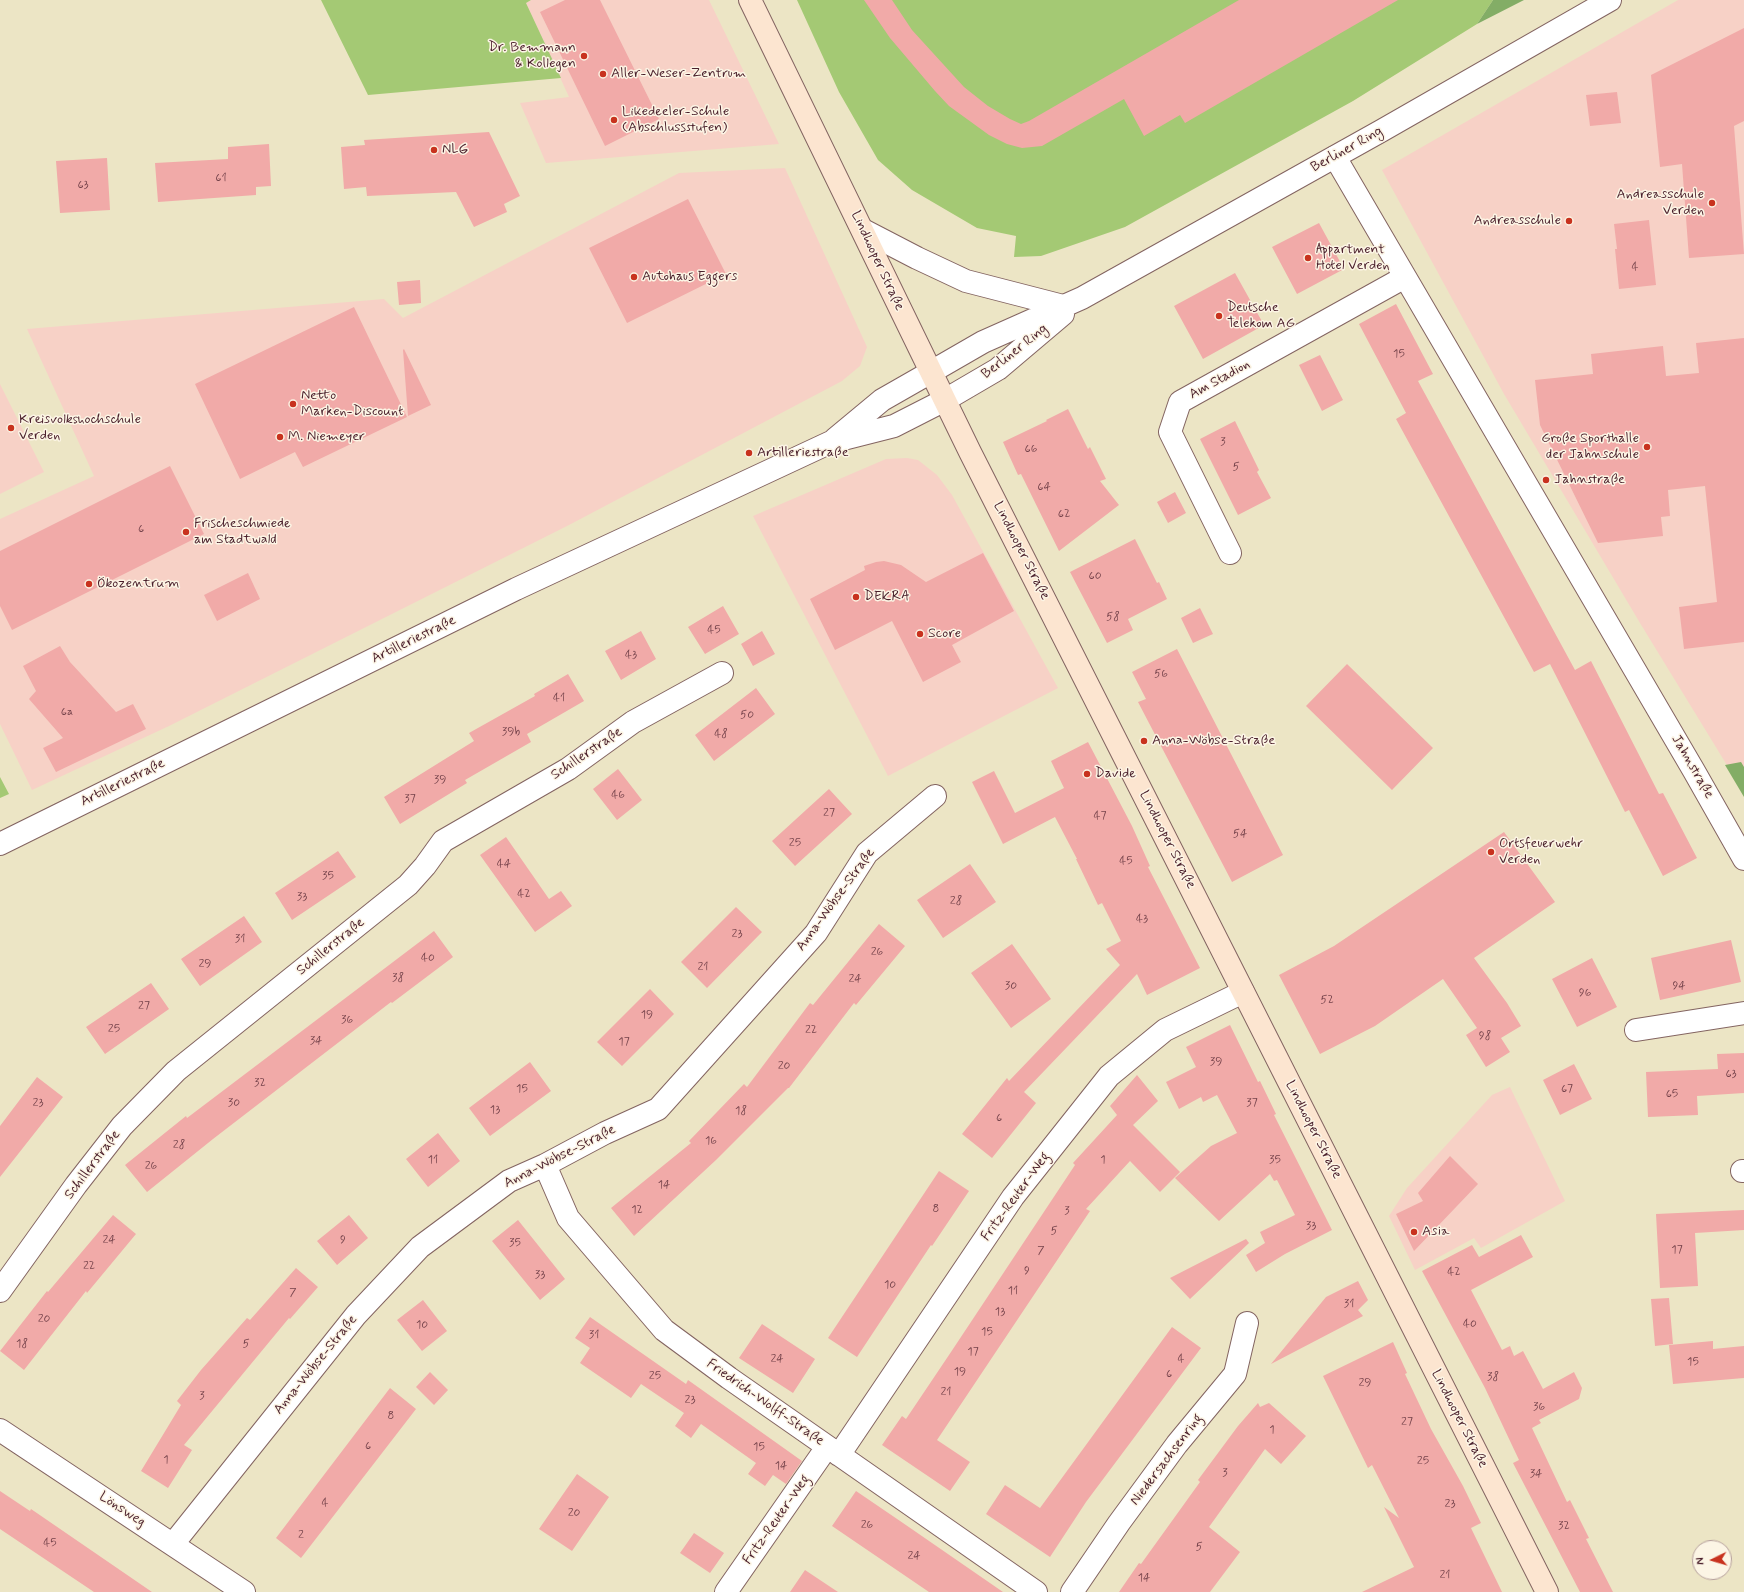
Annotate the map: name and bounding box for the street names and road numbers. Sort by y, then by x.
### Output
street label: Berliner Ring [1308,123,1386,177]
street label: Lindhooper Straße [847,208,907,314]
street label: Berliner Ring [979,321,1051,383]
street label: Am Stadion [1187,356,1253,404]
street label: Lindhooper Straße [989,499,1053,603]
street label: Artilleriestraße [369,612,459,668]
street label: Schillerstraße [548,724,626,784]
street label: Jahnstraße [1667,732,1717,802]
street label: Artilleriestraße [78,755,168,811]
street label: Lindhooper Straße [1135,788,1199,892]
street label: Anna-Wöbse-Straße [793,845,879,955]
street label: Schillerstraße [294,915,368,979]
street label: Lindhooper Straße [1281,1078,1345,1182]
street label: Anna-Wöbse-Straße [501,1122,619,1192]
street label: Schillerstraße [62,1127,124,1203]
street label: Fritz-Reuter-Weg [978,1149,1054,1245]
street label: Anna-Wöbse-Straße [271,1312,361,1418]
street label: Friedrich-Wolff-Straße [703,1356,827,1450]
street label: Lindhooper Straße [1427,1367,1491,1471]
street label: Niedersachsenring [1127,1411,1207,1509]
street label: Fritz-Reuter-Weg [740,1472,814,1568]
street label: Lönsweg [96,1489,148,1531]

